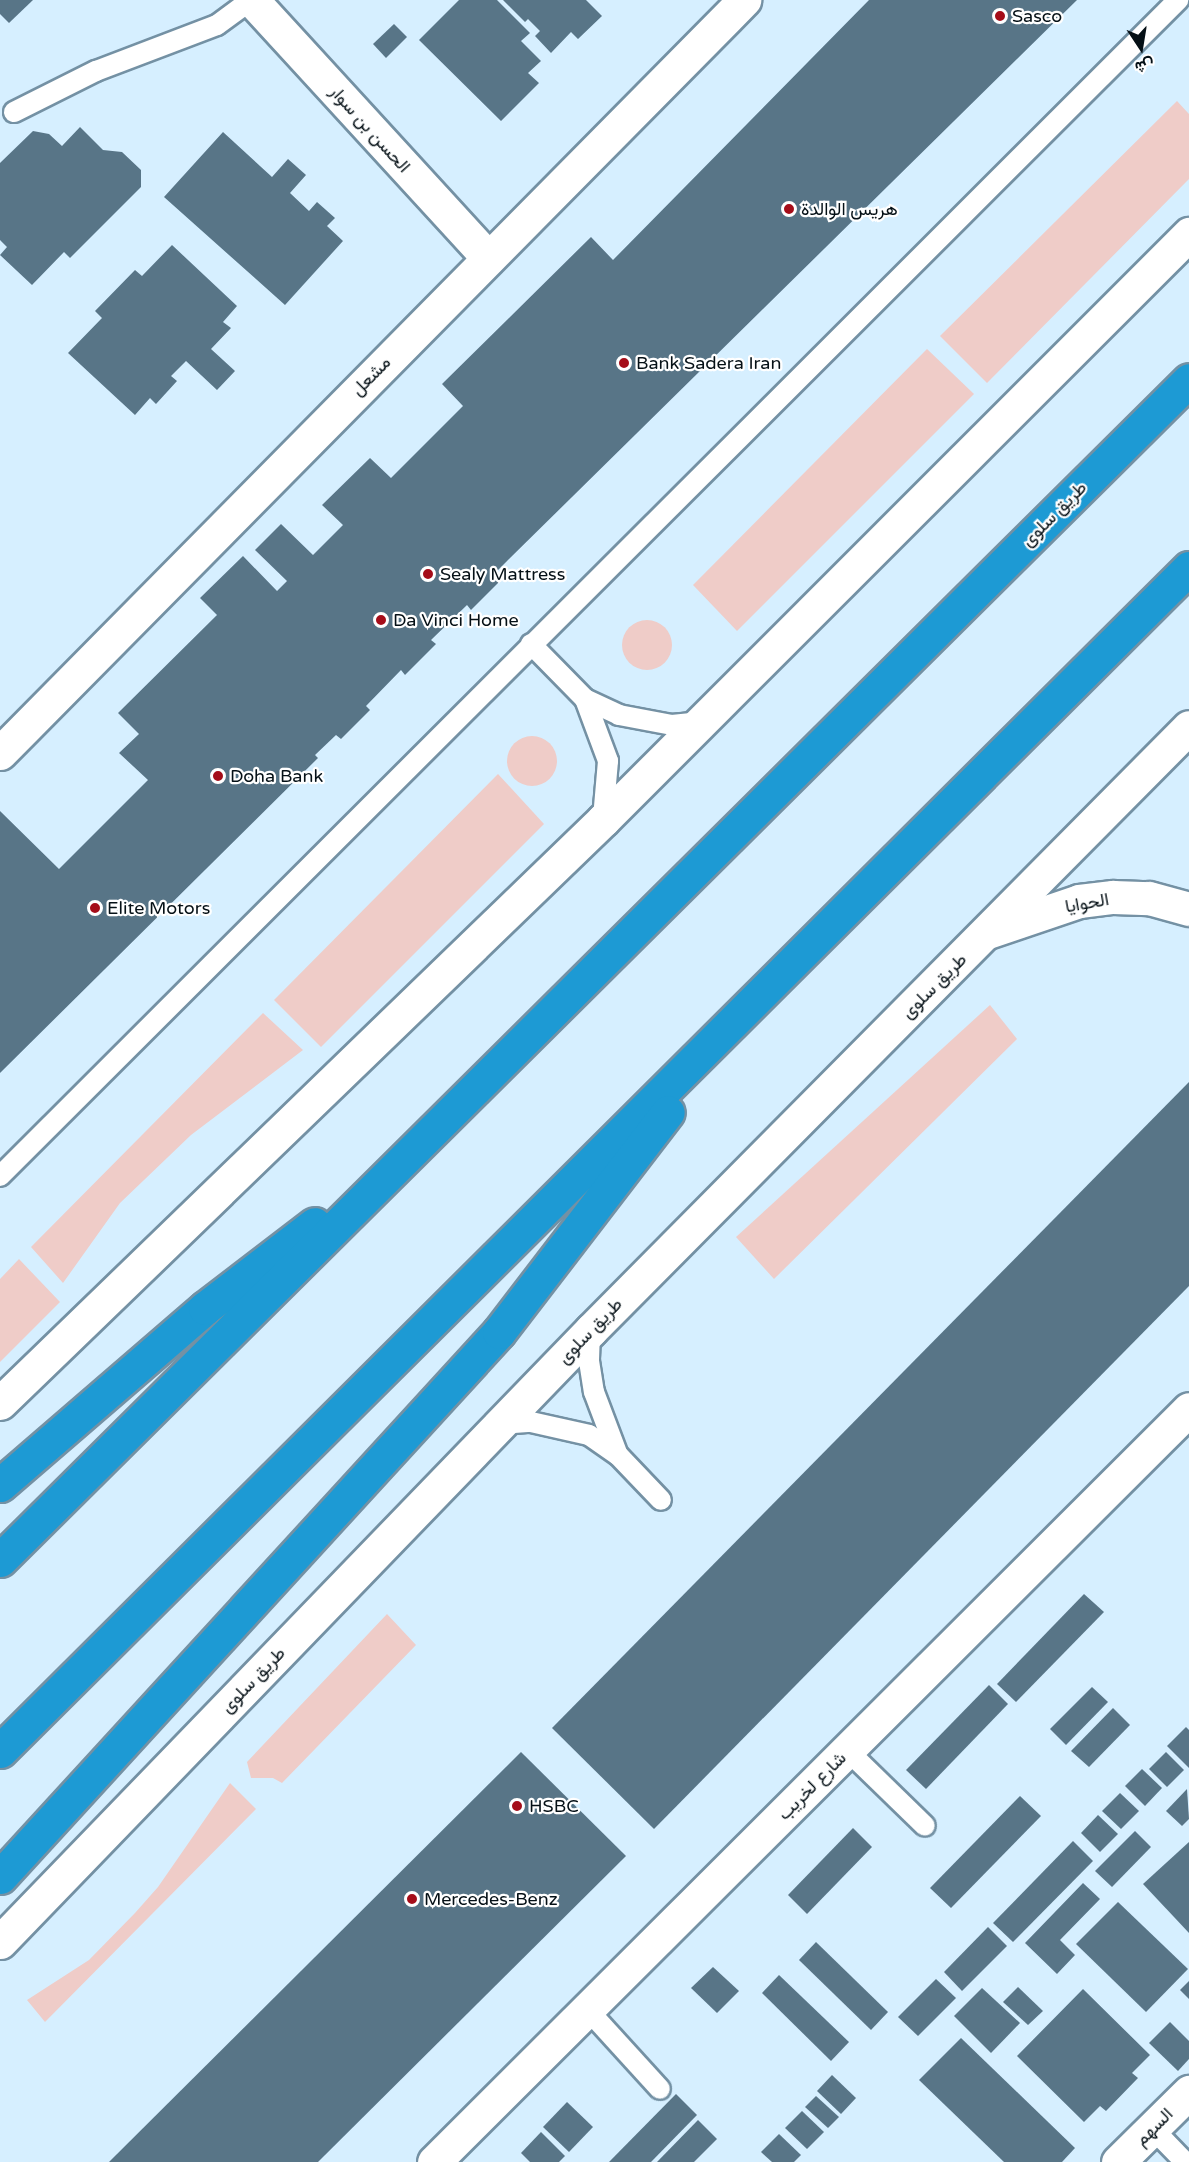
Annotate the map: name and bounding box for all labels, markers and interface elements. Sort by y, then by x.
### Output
place label: Sasco [1012,5,1062,27]
marker: Sasco [993,9,1007,23]
north arrow [1111,18,1171,78]
text: ش [1133,54,1156,77]
street label: الحسن بن سوار [325,81,415,177]
place label: هريس الوالدة [801,198,898,220]
marker: هريس الوالدة [782,202,796,216]
street label: مشعل [347,352,395,400]
place label: Bank Sadera Iran [636,352,781,374]
marker: Bank Sadera Iran [617,356,631,370]
street label: طريق سلوى [1017,477,1091,551]
place label: Sealy Mattress [440,563,565,585]
marker: Sealy Mattress [421,567,435,581]
place label: Da Vinci Home [393,609,519,631]
marker: Da Vinci Home [374,613,388,627]
place label: Doha Bank [230,765,323,787]
marker: Doha Bank [211,769,225,783]
street label: الحوايا [1063,889,1111,917]
place label: Elite Motors [107,897,210,919]
marker: Elite Motors [88,901,102,915]
street label: طريق سلوى [897,949,971,1023]
street label: طريق سلوى [553,1293,627,1369]
street label: طريق سلوى [216,1642,290,1718]
street label: شارع لخريب [773,1747,851,1825]
place label: HSBC [529,1795,579,1817]
marker: HSBC [510,1799,524,1813]
place label: Mercedes-Benz [424,1888,558,1910]
marker: Mercedes-Benz [405,1892,419,1906]
street label: السهم [1130,2103,1178,2151]

